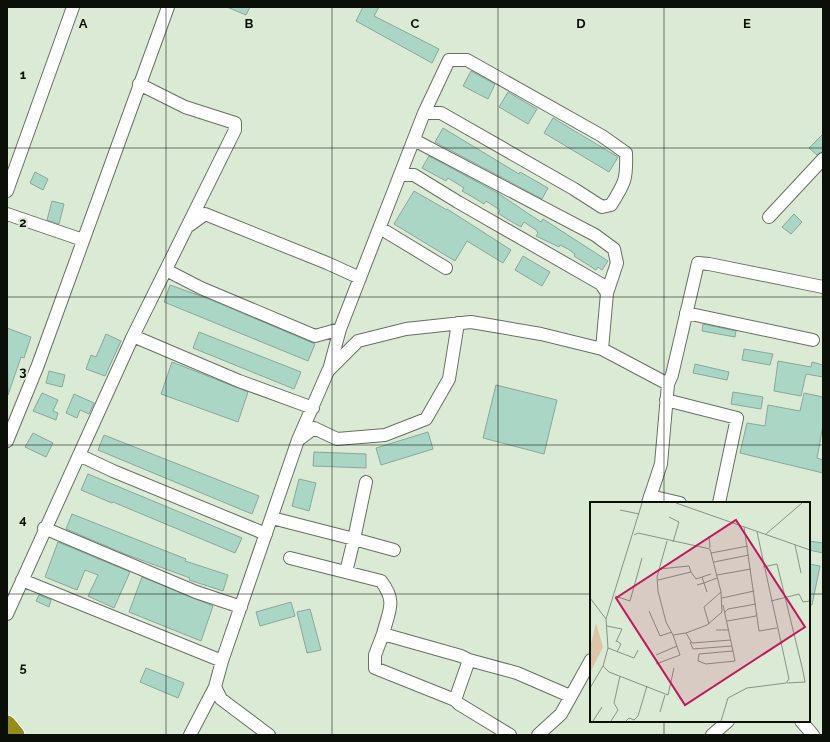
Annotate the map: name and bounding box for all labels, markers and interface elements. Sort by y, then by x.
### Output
text: A [79,16,88,31]
text: B [245,16,254,31]
text: C [411,16,420,31]
text: D [576,16,586,31]
text: E [743,16,751,31]
text: 1 [20,67,27,82]
text: 2 [19,215,27,230]
text: 3 [19,364,27,379]
inset map [590,502,810,722]
text: 4 [19,512,27,527]
text: 5 [19,660,27,675]

